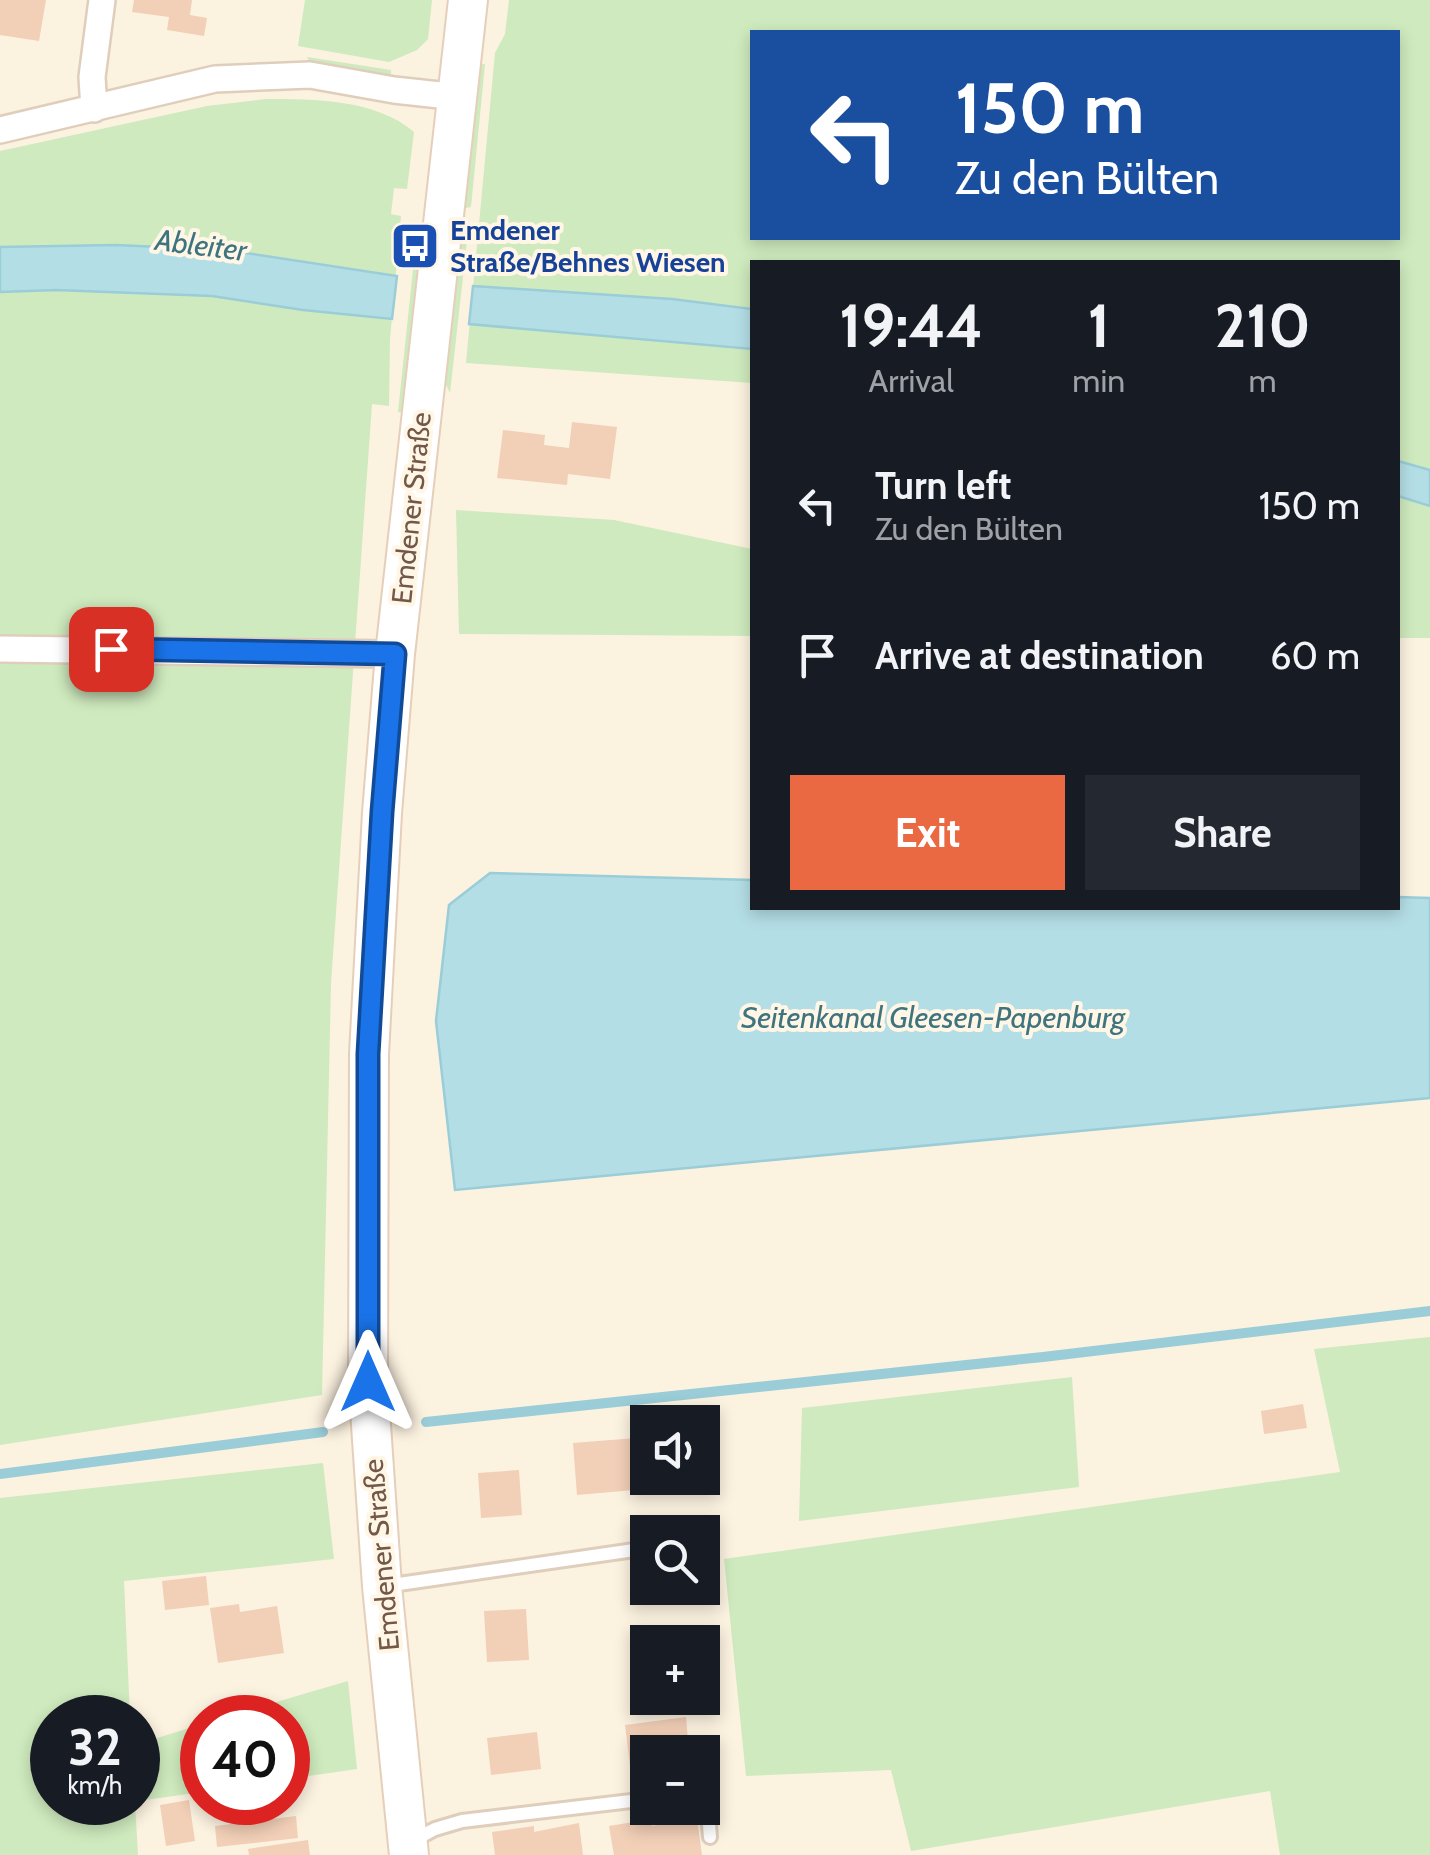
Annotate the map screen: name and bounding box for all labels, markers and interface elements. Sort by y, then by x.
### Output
text: 150 m [955,65,1144,151]
icon: left [790,70,920,200]
text: Zu den Bülten [955,151,1219,205]
place label: Emdener Straße/Behnes Wiesen [450,213,726,279]
bus stop icon: Emdener Straße/Behnes Wiesen [389,220,441,272]
water label: Ableiter [151,221,251,269]
text: 19:44 [839,289,983,362]
text: 1 [1088,289,1110,362]
text: 210 [1214,289,1311,362]
text: Arrival [869,361,954,400]
text: min [1072,361,1125,400]
text: m [1248,361,1277,400]
street label: Emdener Straße [384,410,438,606]
text: Turn left [875,462,1011,509]
icon: left [790,478,845,533]
text: 150 m [1259,482,1360,529]
text: Zu den Bülten [875,509,1063,548]
pin [69,607,154,692]
icon: arrive [84,622,139,677]
icon: arrive [790,628,845,683]
text: Arrive at destination [875,632,1204,679]
text: 60 m [1270,632,1360,679]
button: Exit [790,775,1065,890]
button: Share [1085,775,1360,890]
water label: Seitenkanal Gleesen-Papenburg [741,999,1126,1036]
position arrow [316,1330,420,1434]
map controls [630,1405,720,1825]
button: sound [630,1405,720,1495]
street label: Emdener Straße [356,1458,406,1652]
button: search [630,1515,720,1605]
button: + [630,1625,720,1715]
speed limit sign: 40 [180,1695,310,1825]
text: 32 [68,1717,122,1778]
button: − [630,1735,720,1825]
text: km/h [68,1770,122,1800]

